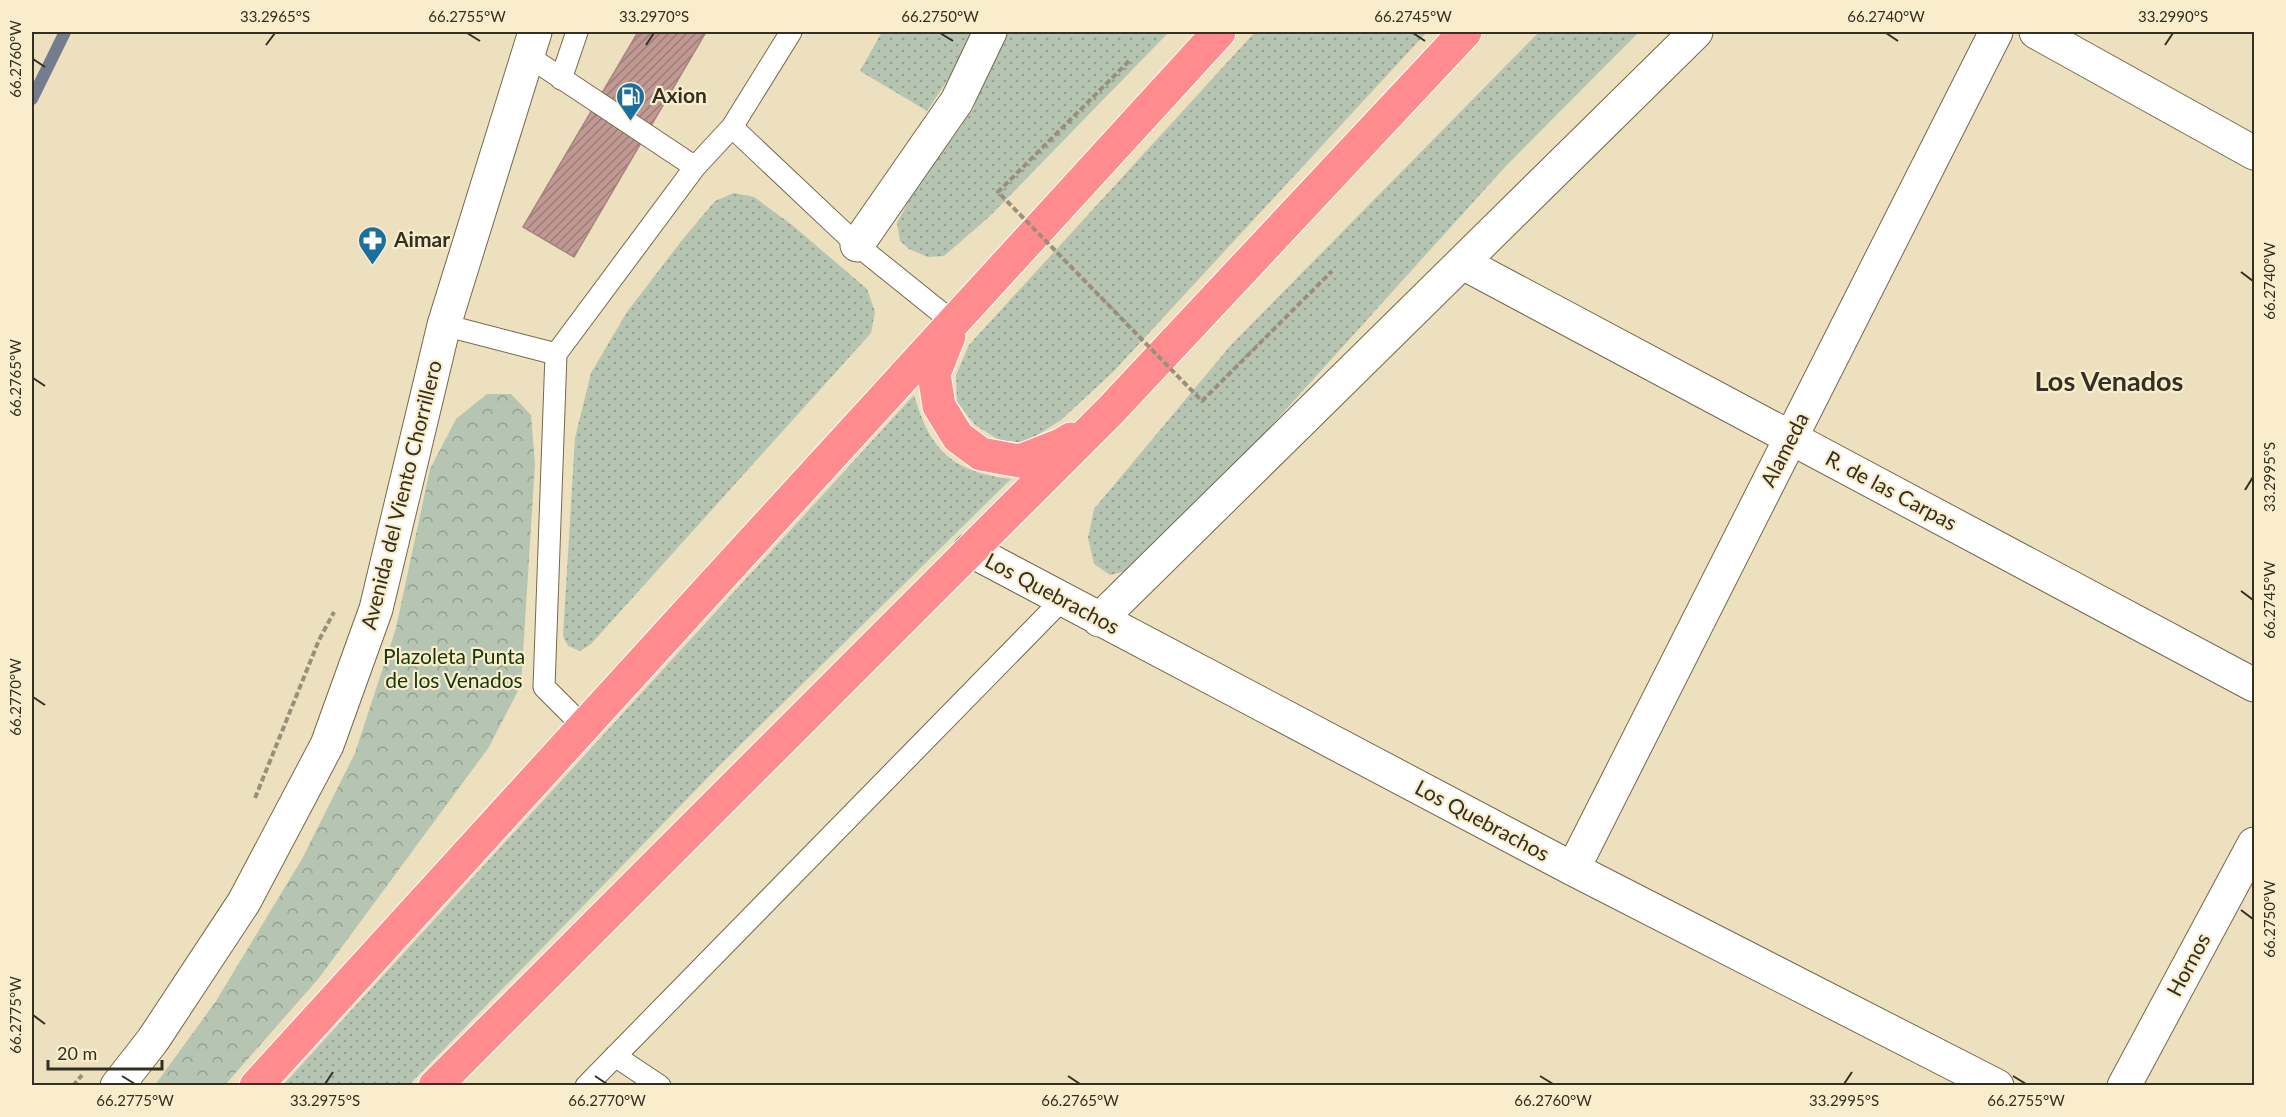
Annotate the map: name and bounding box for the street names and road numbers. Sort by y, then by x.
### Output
street label: Avenida del Viento Chorrillero [355,357,446,632]
street label: Alameda [1754,408,1813,491]
street label: R. de las Carpas [1822,445,1962,535]
street label: Los Quebrachos [981,547,1124,639]
street label: Los Quebrachos [1411,774,1554,866]
street label: Hornos [2161,928,2215,1000]

